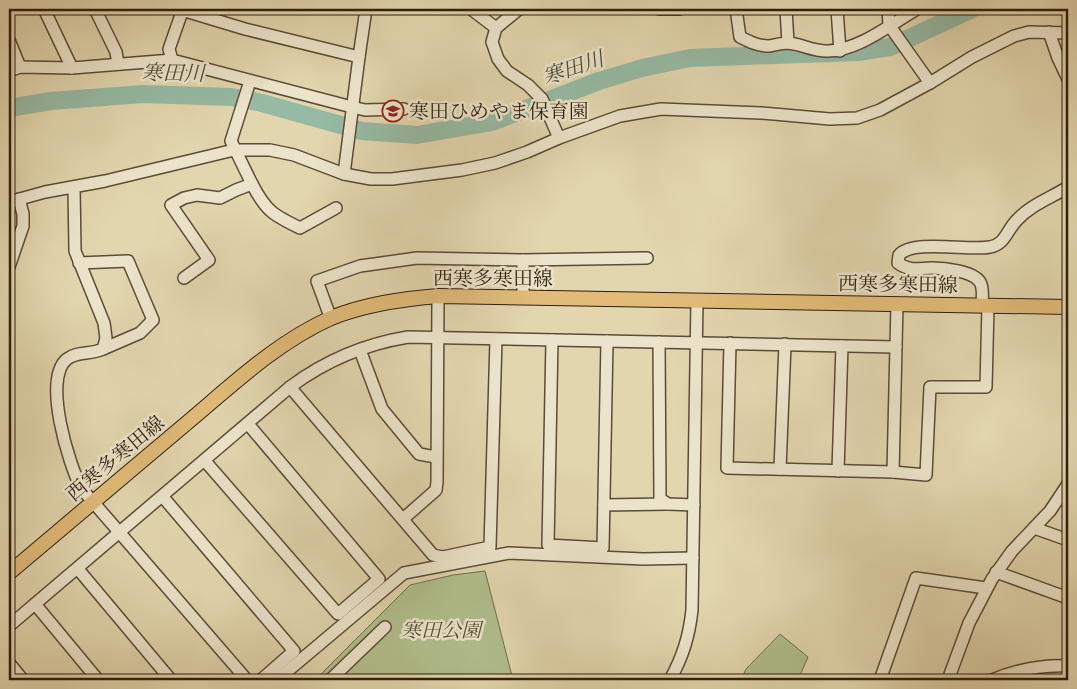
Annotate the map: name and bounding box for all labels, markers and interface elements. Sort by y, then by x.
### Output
water label: 寒田川 [539,44,609,91]
water label: 寒田川 [141,58,207,87]
place label: 寒田ひめやま保育園 [409,98,589,124]
school or university icon: 寒田ひめやま保育園 [381,99,405,123]
street label: 西寒多寒田線 [433,265,553,291]
street label: 西寒多寒田線 [838,270,958,298]
street label: 西寒多寒田線 [61,409,169,507]
park label: 寒田公園 [401,617,484,643]

